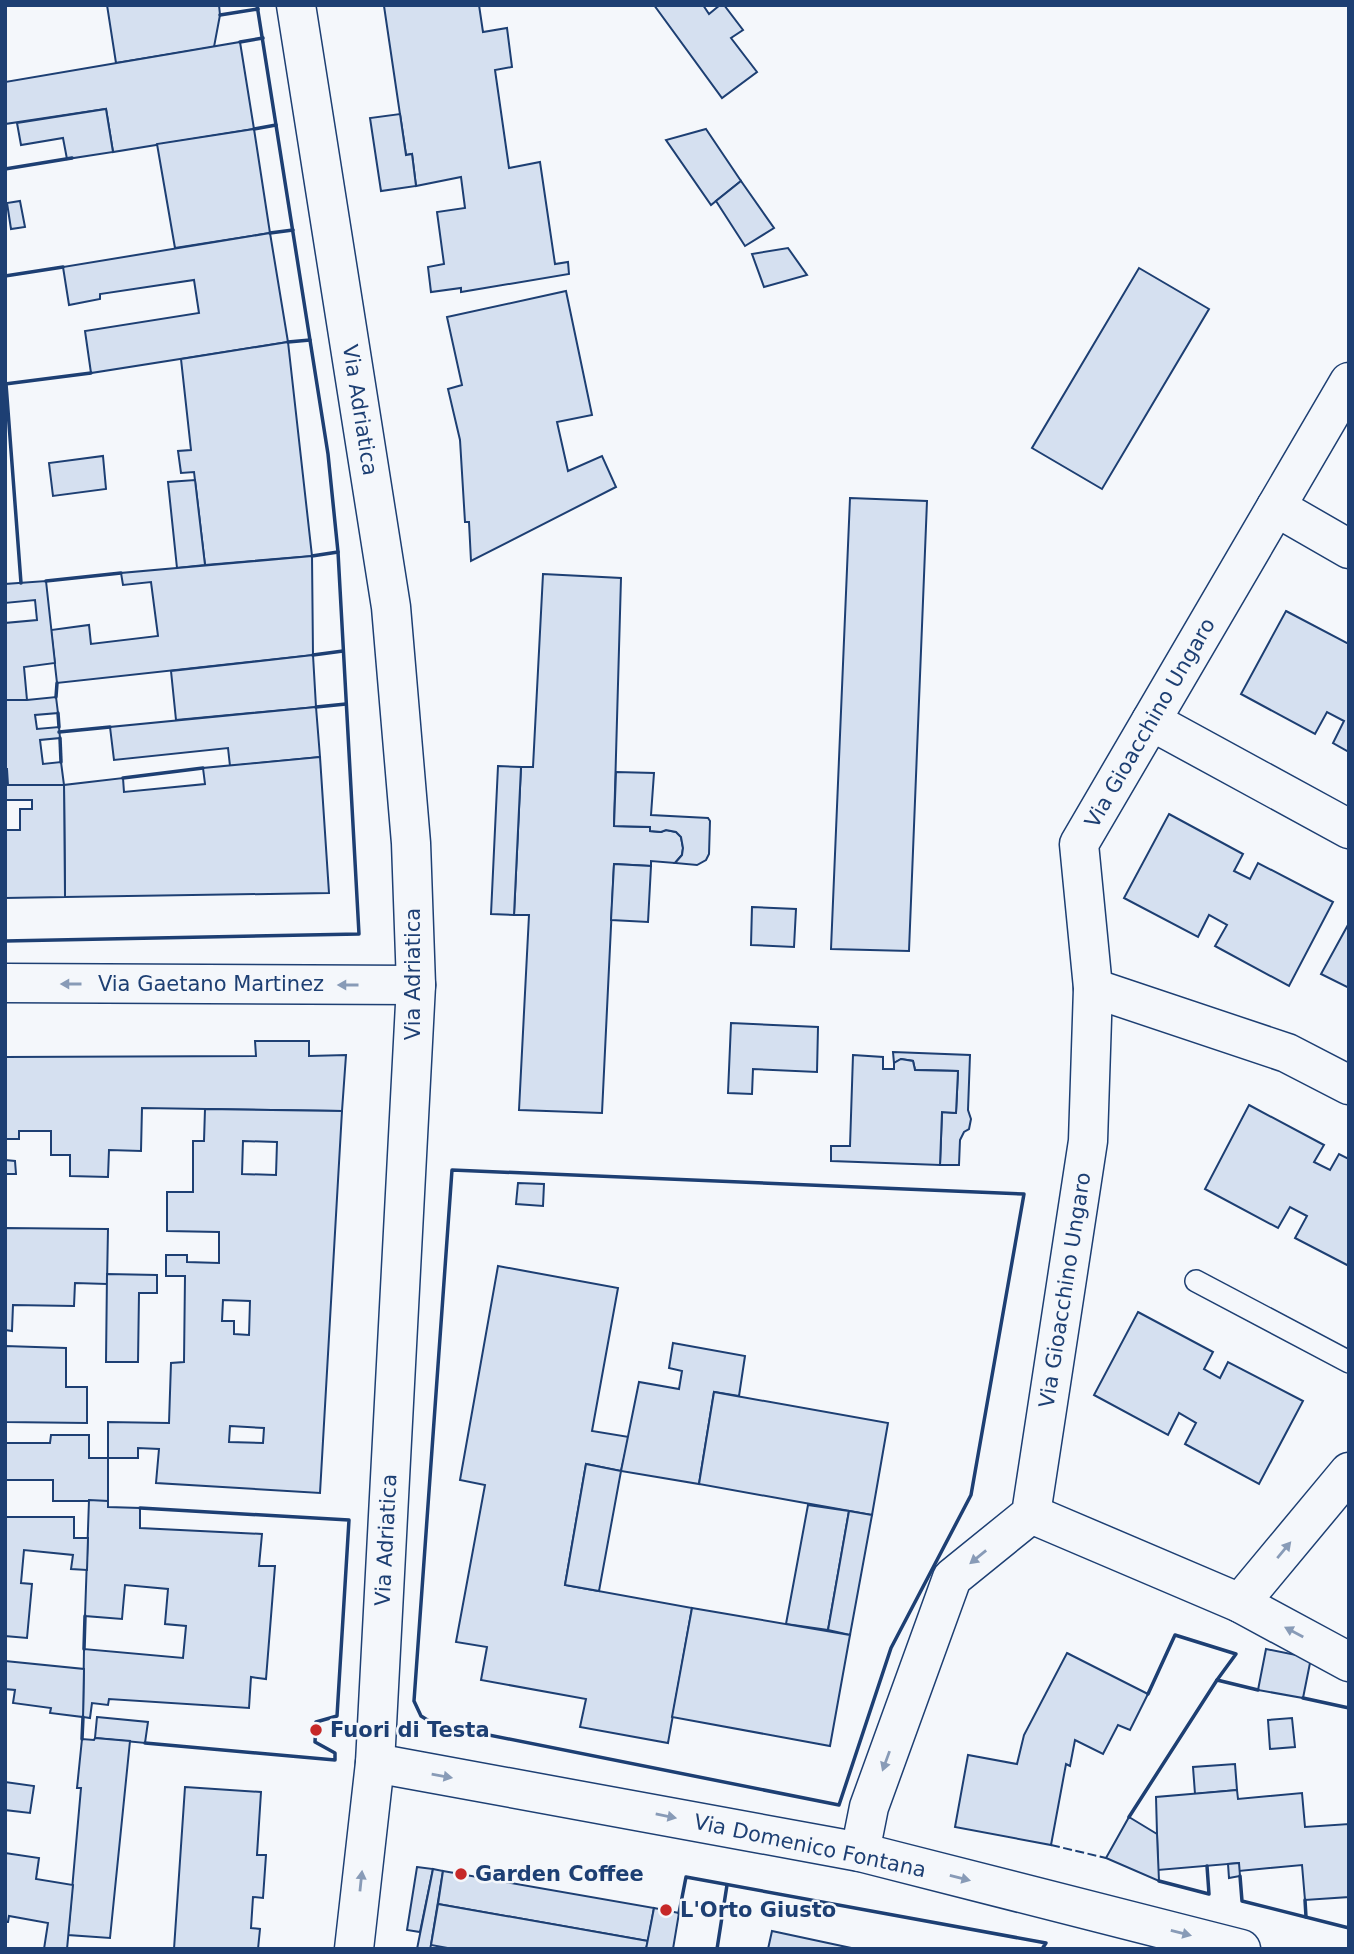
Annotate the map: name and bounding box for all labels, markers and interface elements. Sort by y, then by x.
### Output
street label: Via Adriatica [338,343,382,477]
street label: Via Gioacchino Ungaro [1080,614,1220,832]
street label: Via Adriatica [401,908,425,1040]
street label: Via Gaetano Martinez [98,972,324,996]
one-way arrow [60,978,82,990]
one-way arrow [336,979,358,991]
street label: Via Gioacchino Ungaro [1035,1171,1095,1409]
street label: Via Adriatica [371,1473,401,1607]
one-way arrow [1276,1542,1291,1559]
one-way arrow [969,1550,987,1565]
one-way arrow [1284,1627,1304,1639]
place label: Fuori di Testa [330,1718,490,1742]
marker: Fuori di Testa [308,1722,324,1738]
one-way arrow [880,1750,891,1771]
one-way arrow [431,1770,453,1781]
one-way arrow [655,1810,677,1821]
street label: Via Domenico Fontana [692,1810,928,1882]
place label: Garden Coffee [475,1862,644,1886]
marker: Garden Coffee [453,1866,469,1882]
one-way arrow [356,1870,367,1892]
one-way arrow [949,1873,971,1884]
place label: L'Orto Giusto [680,1898,836,1922]
marker: L'Orto Giusto [658,1902,674,1918]
one-way arrow [1170,1928,1192,1939]

